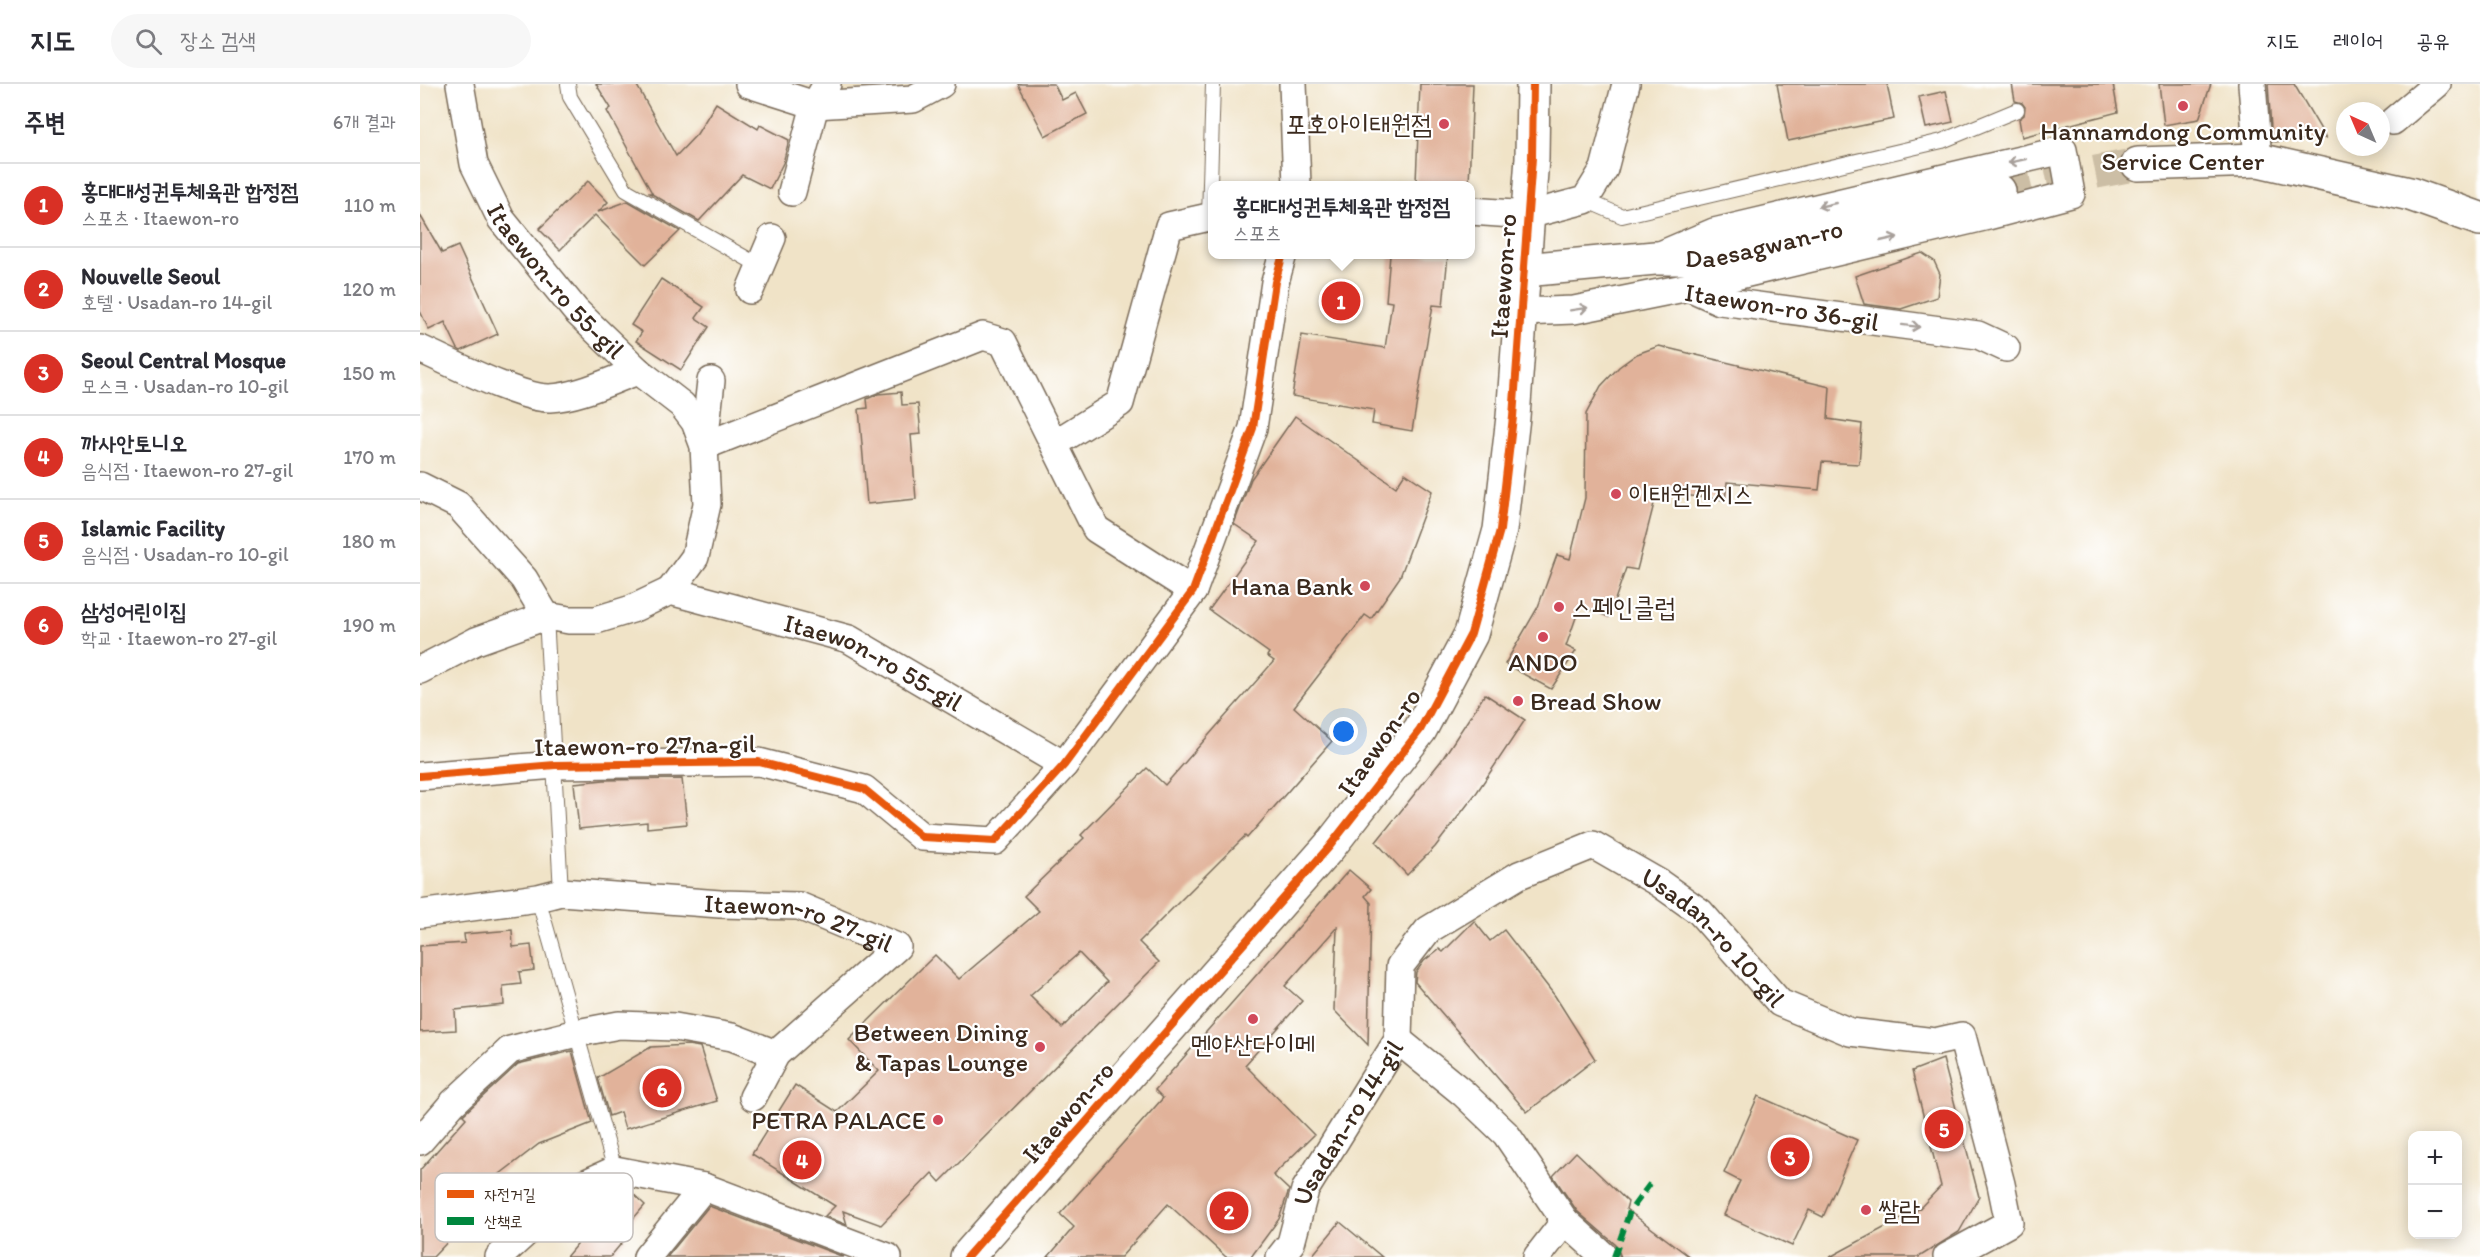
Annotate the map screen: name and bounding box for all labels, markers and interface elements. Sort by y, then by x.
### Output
search box [111,14,531,68]
text: 지도 [30,23,75,57]
icon: search [132,25,165,58]
text: 장소 검색 [180,27,256,54]
text: 지도 [2266,28,2300,53]
text: 레이어 [2333,28,2383,53]
text: 공유 [2416,28,2450,53]
marker: Hannamdong Community Service Center [2176,99,2190,113]
north arrow [2336,102,2390,156]
text: 주변 [24,106,66,138]
place label: 포호아이태원점 [1286,108,1432,140]
text: 6개 결과 [333,110,396,134]
place label: Hannamdong Community Service Center [2040,115,2326,177]
marker: 포호아이태원점 [1437,117,1451,131]
one-way arrow [2008,156,2027,167]
text: 홍대대성권투체육관 합정점 [81,178,298,205]
popup [1208,181,1475,259]
text: 1 [39,193,48,217]
text: 110 m [344,193,396,217]
text: 홍대대성권투체육관 합정점 [1233,193,1450,220]
street label: Itaewon-ro 55-gil [480,198,632,365]
one-way arrow [1818,200,1837,212]
text: 스포츠 · Itaewon-ro [81,206,239,230]
street label: Itaewon-ro [1483,212,1523,340]
street label: Daesagwan-ro [1685,212,1846,274]
text: 스포츠 [1233,221,1281,245]
one-way arrow [1879,232,1898,244]
text: Nouvelle Seoul [81,263,220,290]
street label: Itaewon-ro 36-gil [1682,276,1882,338]
text: 2 [38,277,49,301]
text: 120 m [343,277,396,301]
pin: 1 [1322,278,1360,324]
text: 호텔 · Usadan-ro 14-gil [81,290,272,314]
one-way arrow [1569,303,1589,314]
one-way arrow [1901,321,1921,332]
text: Seoul Central Mosque [81,347,286,374]
text: 3 [38,361,49,385]
text: 150 m [343,361,396,385]
text: 모스크 · Usadan-ro 10-gil [81,374,289,398]
text: 까사안토니오 [81,430,187,457]
text: 4 [37,445,50,469]
text: 170 m [343,445,396,469]
text: 음식점 · Itaewon-ro 27-gil [81,458,293,482]
place label: 이태원겐지스 [1628,478,1754,510]
marker: 이태원겐지스 [1609,487,1623,501]
text: Islamic Facility [81,515,225,542]
text: 5 [38,529,49,553]
text: 180 m [342,529,396,553]
text: 음식점 · Usadan-ro 10-gil [81,542,289,566]
place label: Hana Bank [1231,570,1354,602]
marker: Hana Bank [1358,579,1372,593]
place label: 스페인클럽 [1571,591,1676,623]
text: 삼성어린이집 [81,598,187,625]
marker: 스페인클럽 [1552,600,1566,614]
street label: Itaewon-ro 55-gil [780,606,969,718]
text: 6 [38,613,49,637]
text: 190 m [343,613,396,637]
text: 학교 · Itaewon-ro 27-gil [81,626,277,650]
marker: ANDO [1536,630,1550,644]
place label: ANDO [1508,646,1578,678]
street label: Itaewon-ro [1330,682,1428,802]
place label: Bread Show [1530,685,1661,717]
marker: Bread Show [1511,694,1525,708]
your location [1329,717,1358,746]
street label: Itaewon-ro 27na-gil [534,727,756,763]
street label: Usadan-ro 10-gil [1636,860,1792,1014]
street label: Itaewon-ro 27-gil [703,887,898,959]
marker: 멘야산다이메 [1246,1012,1260,1026]
place label: Between Dining & Tapas Lounge [853,1016,1029,1078]
place label: 멘야산다이메 [1190,1028,1316,1060]
street label: Usadan-ro 14-gil [1286,1034,1410,1209]
marker: Between Dining & Tapas Lounge [1033,1040,1047,1054]
street label: Itaewon-ro [1015,1054,1121,1170]
pin: 6 [642,1066,682,1110]
place label: PETRA PALACE [751,1104,926,1136]
pin: 5 [1924,1106,1964,1152]
marker: PETRA PALACE [931,1113,945,1127]
map controls [2408,1131,2462,1239]
button: + [2408,1131,2462,1185]
pin: 3 [1770,1134,1810,1180]
pin: 4 [782,1138,821,1182]
legend [435,1173,633,1242]
text: 자전거길 [484,1185,536,1204]
button: − [2408,1185,2462,1239]
pin: 2 [1210,1188,1248,1234]
place label: 쌀람 [1878,1194,1920,1226]
marker: 쌀람 [1859,1203,1873,1217]
text: 산책로 [484,1212,523,1231]

